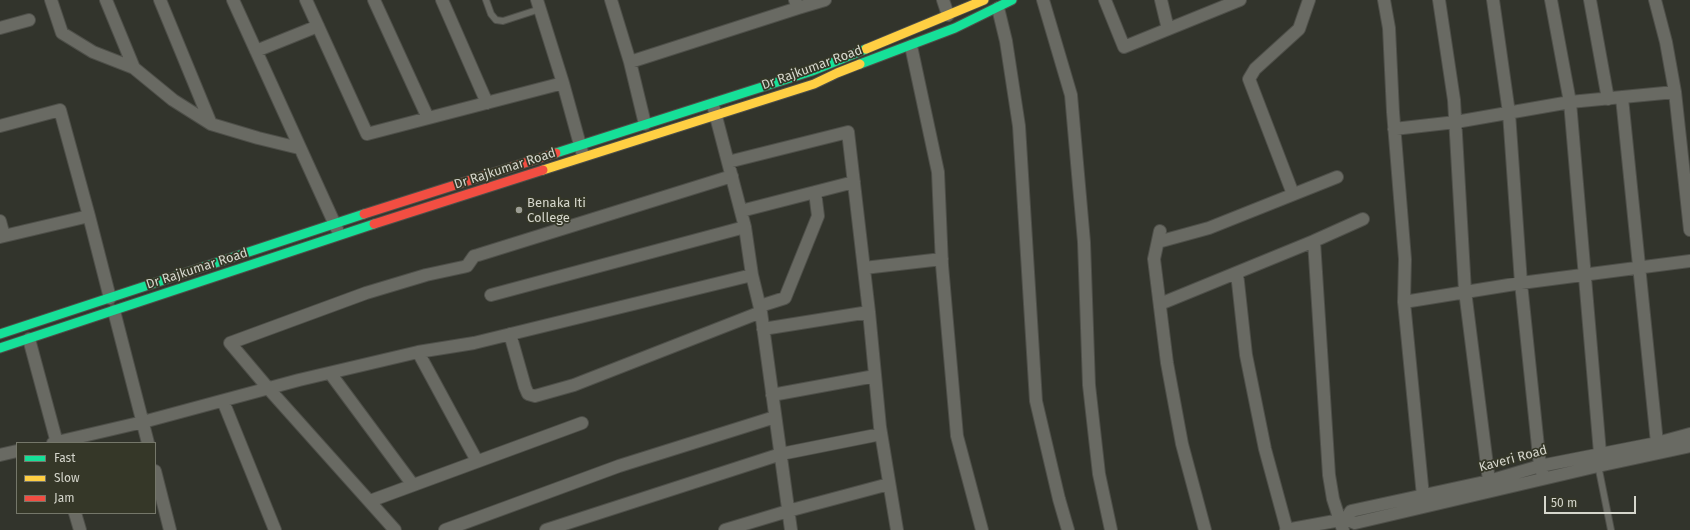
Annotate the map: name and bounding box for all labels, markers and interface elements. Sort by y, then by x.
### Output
street label: Dr Rajkumar Road [760,43,864,93]
street label: Dr Rajkumar Road [452,145,558,193]
place label: Benaka Iti College [527,195,586,226]
marker: Benaka Iti College [514,205,524,215]
street label: Dr Rajkumar Road [144,245,250,293]
legend [16,442,156,514]
street label: Kaveri Road [1477,442,1549,476]
text: Fast [54,451,76,465]
text: Slow [54,471,80,485]
scale bar [1546,488,1638,514]
text: Jam [54,491,74,505]
text: 50 m [1551,496,1577,510]

